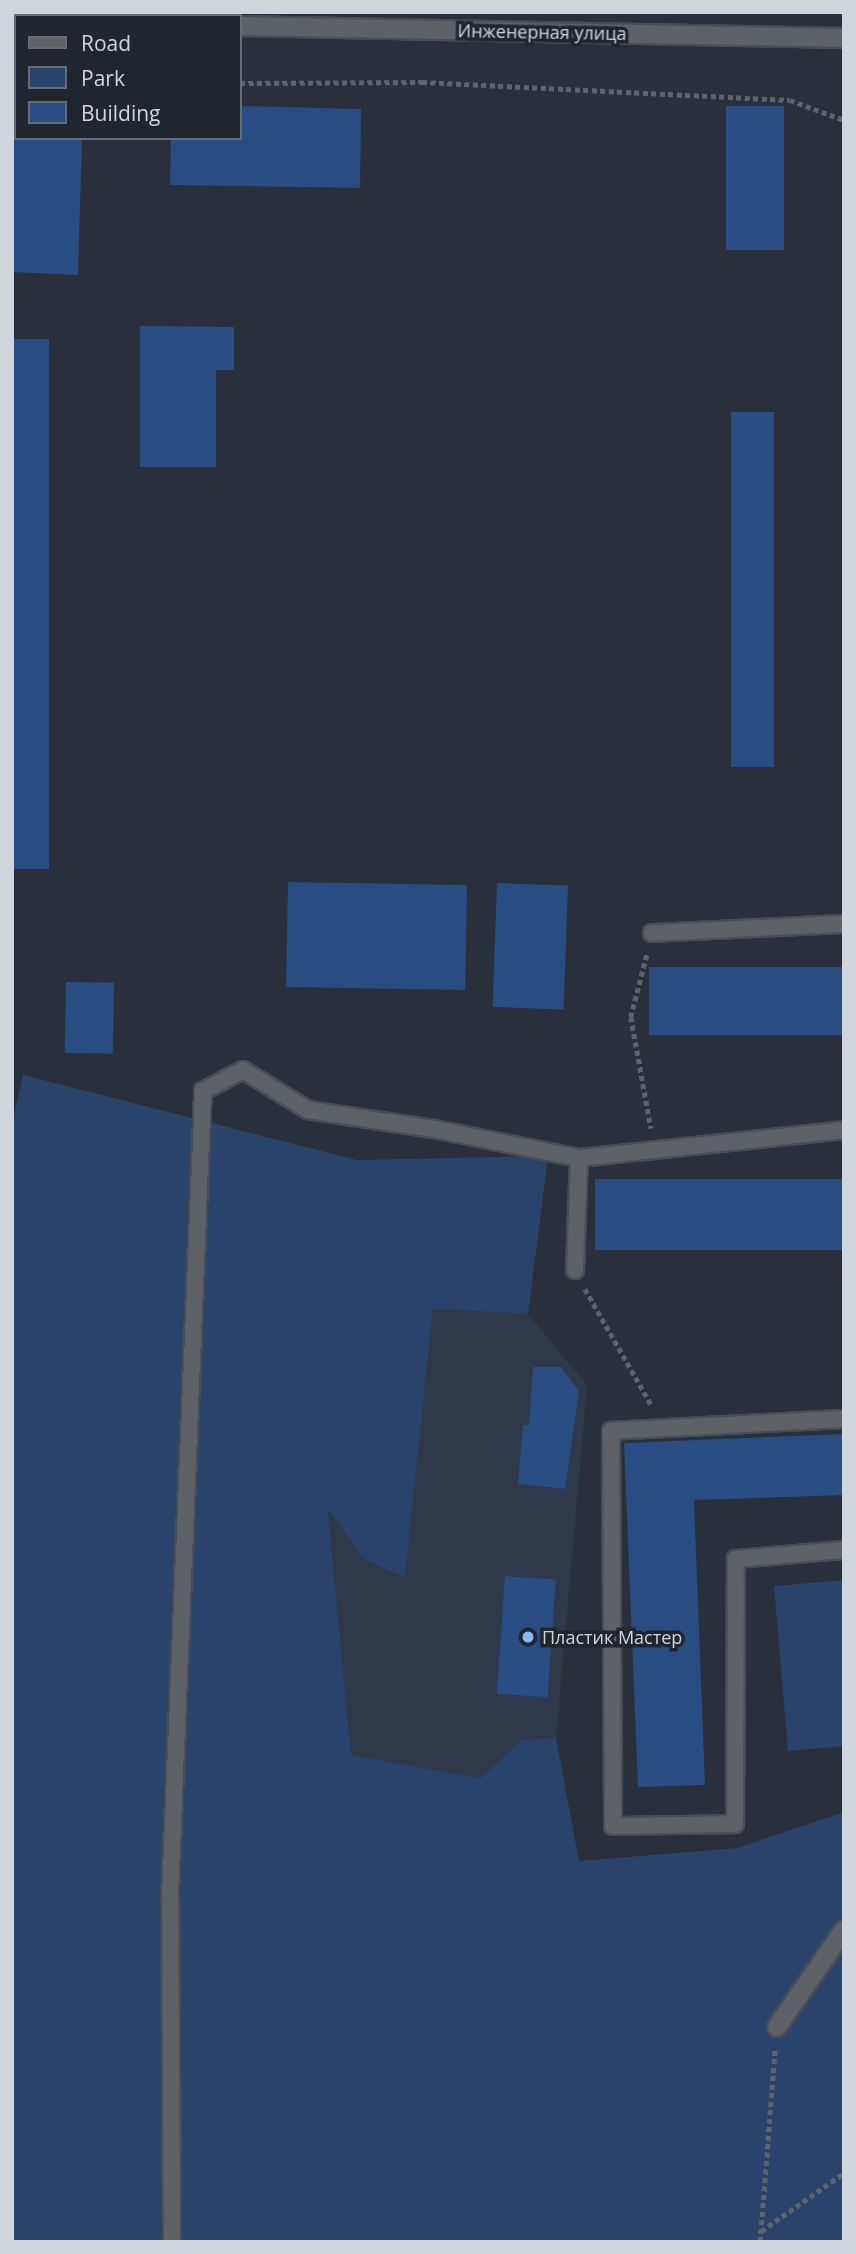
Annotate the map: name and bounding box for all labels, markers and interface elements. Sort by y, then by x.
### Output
legend [14,14,242,140]
street label: Инженерная улица [457,20,627,44]
text: Road [81,29,131,57]
text: Park [81,64,125,92]
text: Building [81,99,160,127]
place label: Пластик Мастер [542,1626,682,1648]
marker: Пластик Мастер [520,1629,536,1645]

